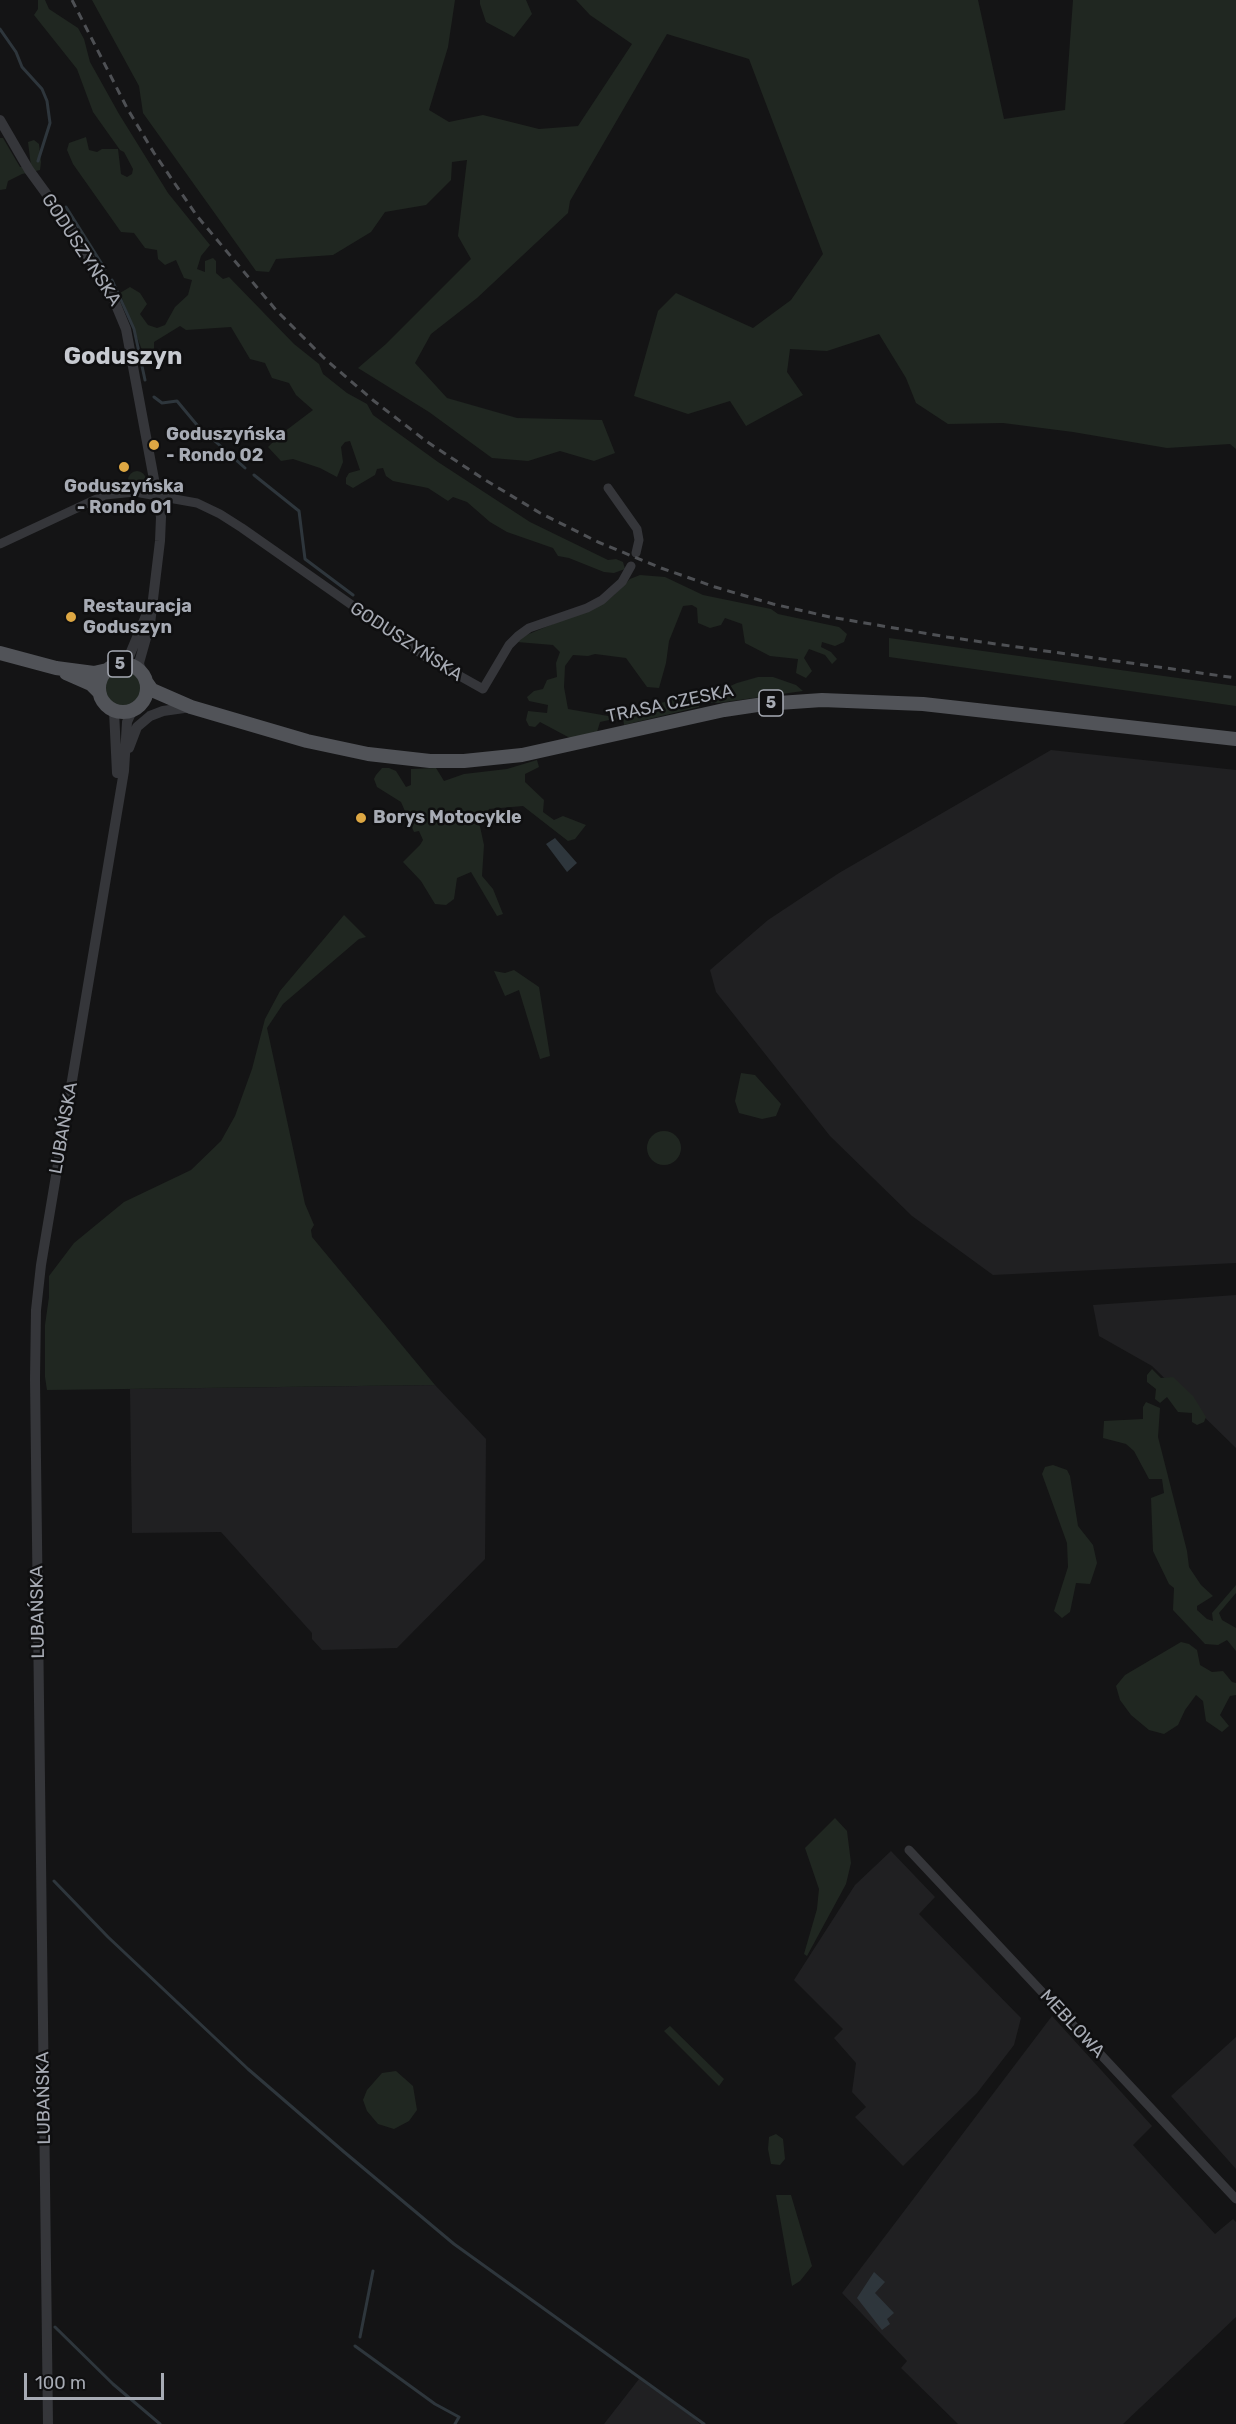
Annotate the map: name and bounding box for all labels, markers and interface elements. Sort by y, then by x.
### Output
street label: GODUSZYŃSKA [37,190,125,310]
district label: Goduszyn [64,343,182,371]
place label: Goduszyńska - Rondo 02 [166,424,286,466]
marker: Goduszyńska - Rondo 02 [147,438,161,452]
marker: Goduszyńska - Rondo 01 [117,460,131,474]
place label: Goduszyńska - Rondo 01 [64,476,184,518]
place label: Restauracja Goduszyn [83,596,192,638]
street label: GODUSZYŃSKA [346,598,466,686]
marker: Restauracja Goduszyn [64,610,78,624]
road number: 5 [108,651,132,677]
street label: TRASA CZESKA [604,680,736,728]
road number: 5 [759,690,783,716]
place label: Borys Motocykle [373,807,522,829]
marker: Borys Motocykle [354,811,368,825]
street label: LUBAŃSKA [45,1080,83,1176]
street label: LUBAŃSKA [26,1565,50,1659]
street label: MEBLOWA [1035,1985,1109,2063]
street label: LUBAŃSKA [32,2051,56,2145]
scale bar [27,2361,166,2399]
text: 100 m [35,2372,86,2394]

